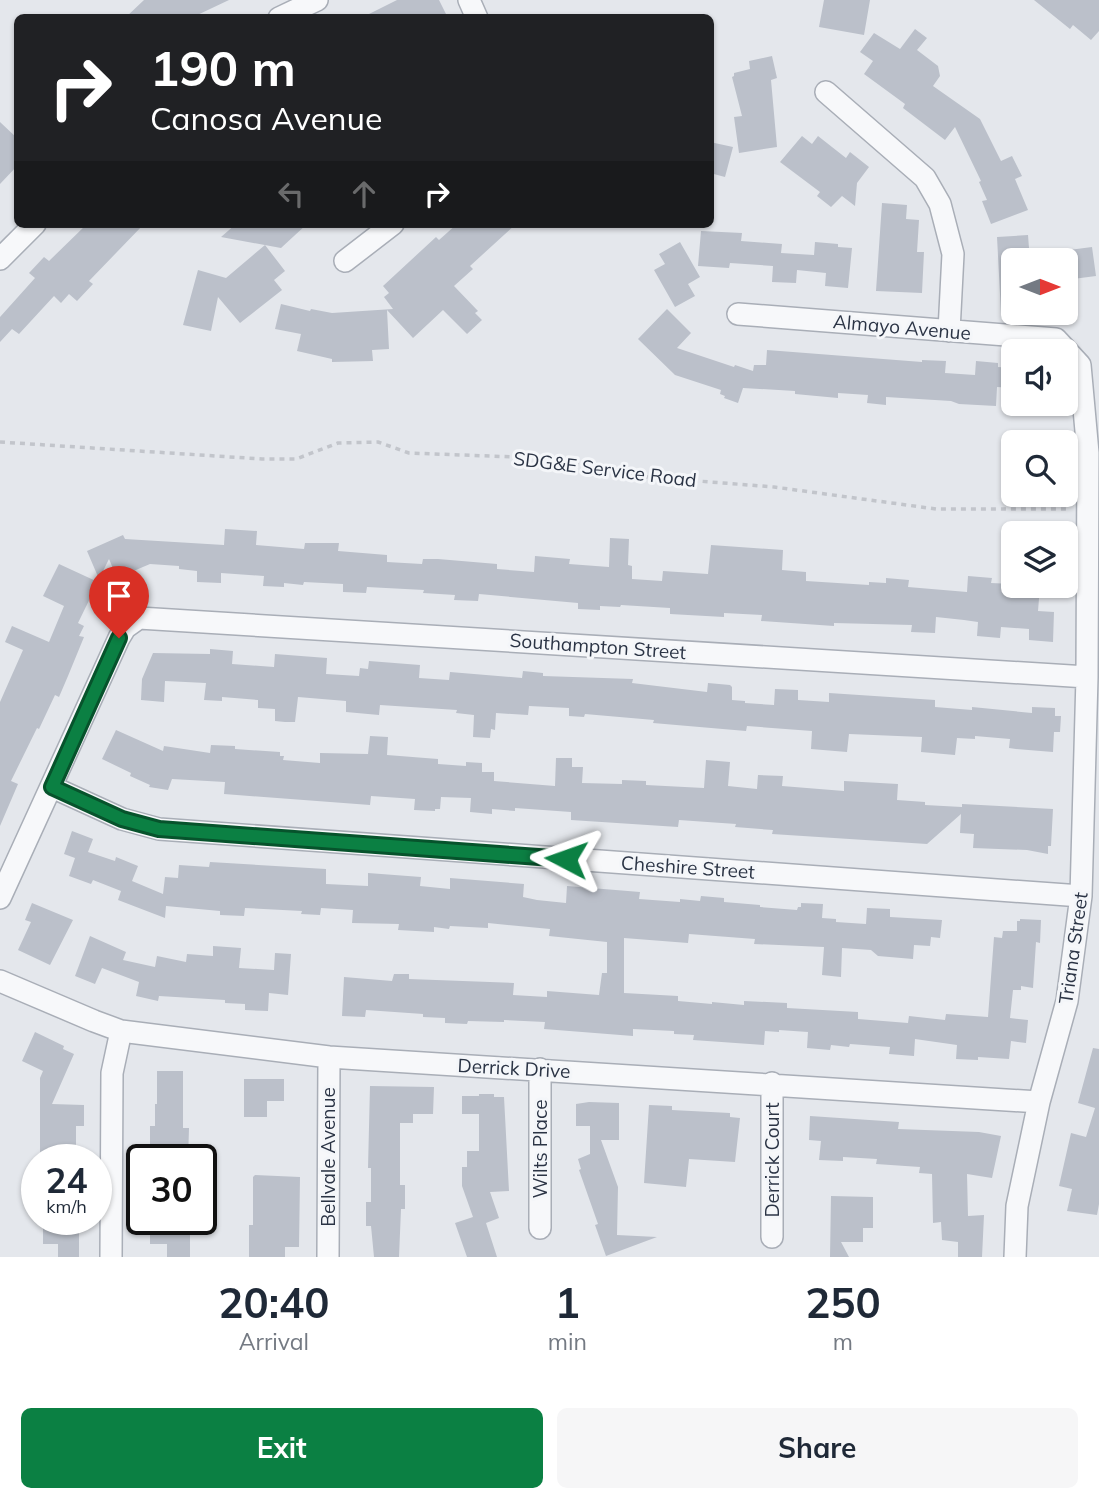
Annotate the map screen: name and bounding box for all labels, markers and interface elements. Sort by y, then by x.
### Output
text: 190 m [150,37,296,98]
icon: right [35,42,126,133]
text: Canosa Avenue [150,98,382,138]
icon: left [272,175,310,213]
icon: ahead [345,175,383,213]
icon: right [418,175,456,213]
north arrow [1001,248,1078,326]
map controls [1001,248,1078,598]
street label: Almayo Avenue [832,309,972,345]
button: sound [1001,339,1078,416]
button: search [1001,430,1078,507]
street label: SDG&E Service Road [512,446,698,492]
button: layers [1001,521,1078,598]
pin [89,566,149,638]
icon: arrive [100,577,138,615]
street label: Southampton Street [509,628,687,664]
position arrow [529,822,603,896]
street label: Cheshire Street [620,850,756,884]
street label: Triana Street [1053,890,1093,1006]
street label: Derrick Drive [457,1053,571,1083]
street label: Bellvale Avenue [316,1087,340,1227]
street label: Wilts Place [528,1099,552,1199]
street label: Derrick Court [760,1102,784,1218]
speed limit sign: 30 [126,1144,217,1235]
text: 24 [45,1158,88,1202]
text: km/h [46,1195,87,1218]
text: 20:40 [218,1276,329,1329]
text: 1 [555,1276,580,1329]
text: 250 [805,1276,881,1329]
text: Arrival [239,1327,309,1356]
text: min [548,1327,587,1356]
text: m [833,1327,853,1356]
button: Exit [21,1408,543,1488]
button: Share [557,1408,1078,1488]

